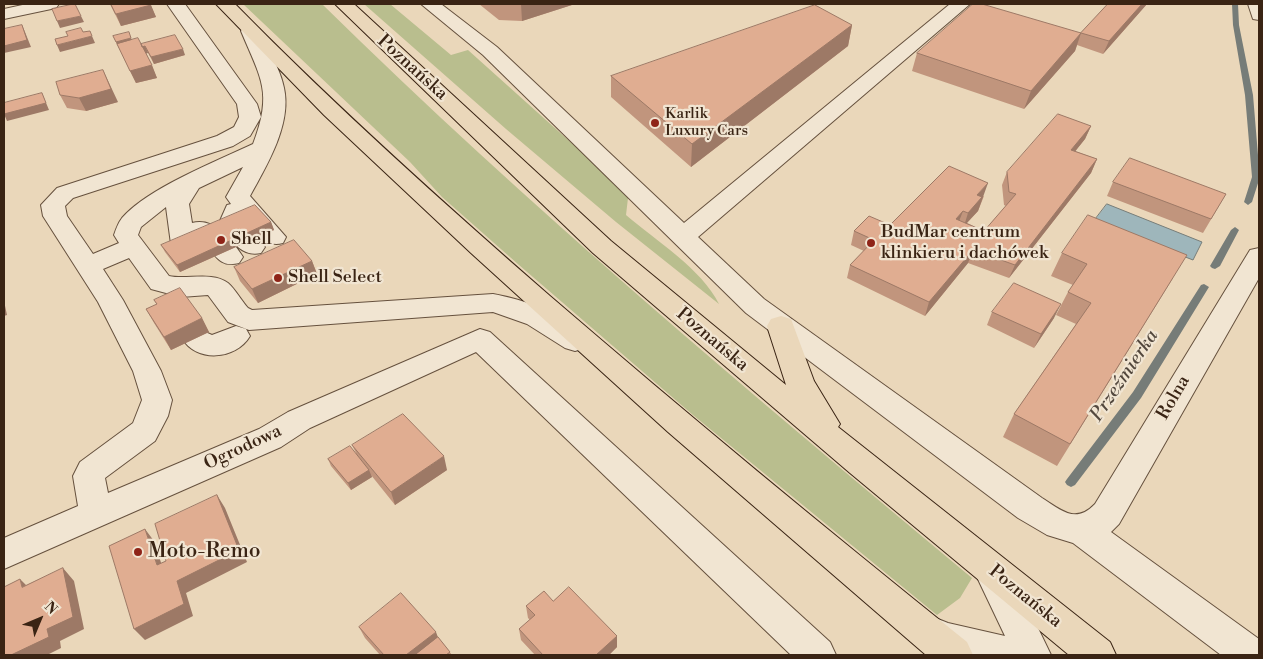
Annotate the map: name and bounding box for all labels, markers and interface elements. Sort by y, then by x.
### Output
street label: Poznańska [372,31,452,105]
place label: Karlik Luxury Cars [665,105,748,140]
marker: Karlik Luxury Cars [649,117,661,129]
place label: BudMar centrum klinkieru i dachówek [881,222,1048,264]
place label: Shell [231,229,272,251]
marker: Shell [215,234,227,246]
marker: BudMar centrum klinkieru i dachówek [865,237,877,249]
place label: Shell Select [288,267,382,289]
marker: Shell Select [272,272,284,284]
street label: Poznańska [672,304,752,376]
water label: Przeźmierka [1086,326,1164,426]
street label: Rolna [1153,372,1195,424]
street label: Ogrodowa [201,421,285,475]
place label: Moto-Remo [148,539,261,565]
marker: Moto-Remo [132,546,144,558]
street label: Poznańska [984,561,1066,633]
north arrow [15,594,65,644]
text: N [40,598,61,619]

